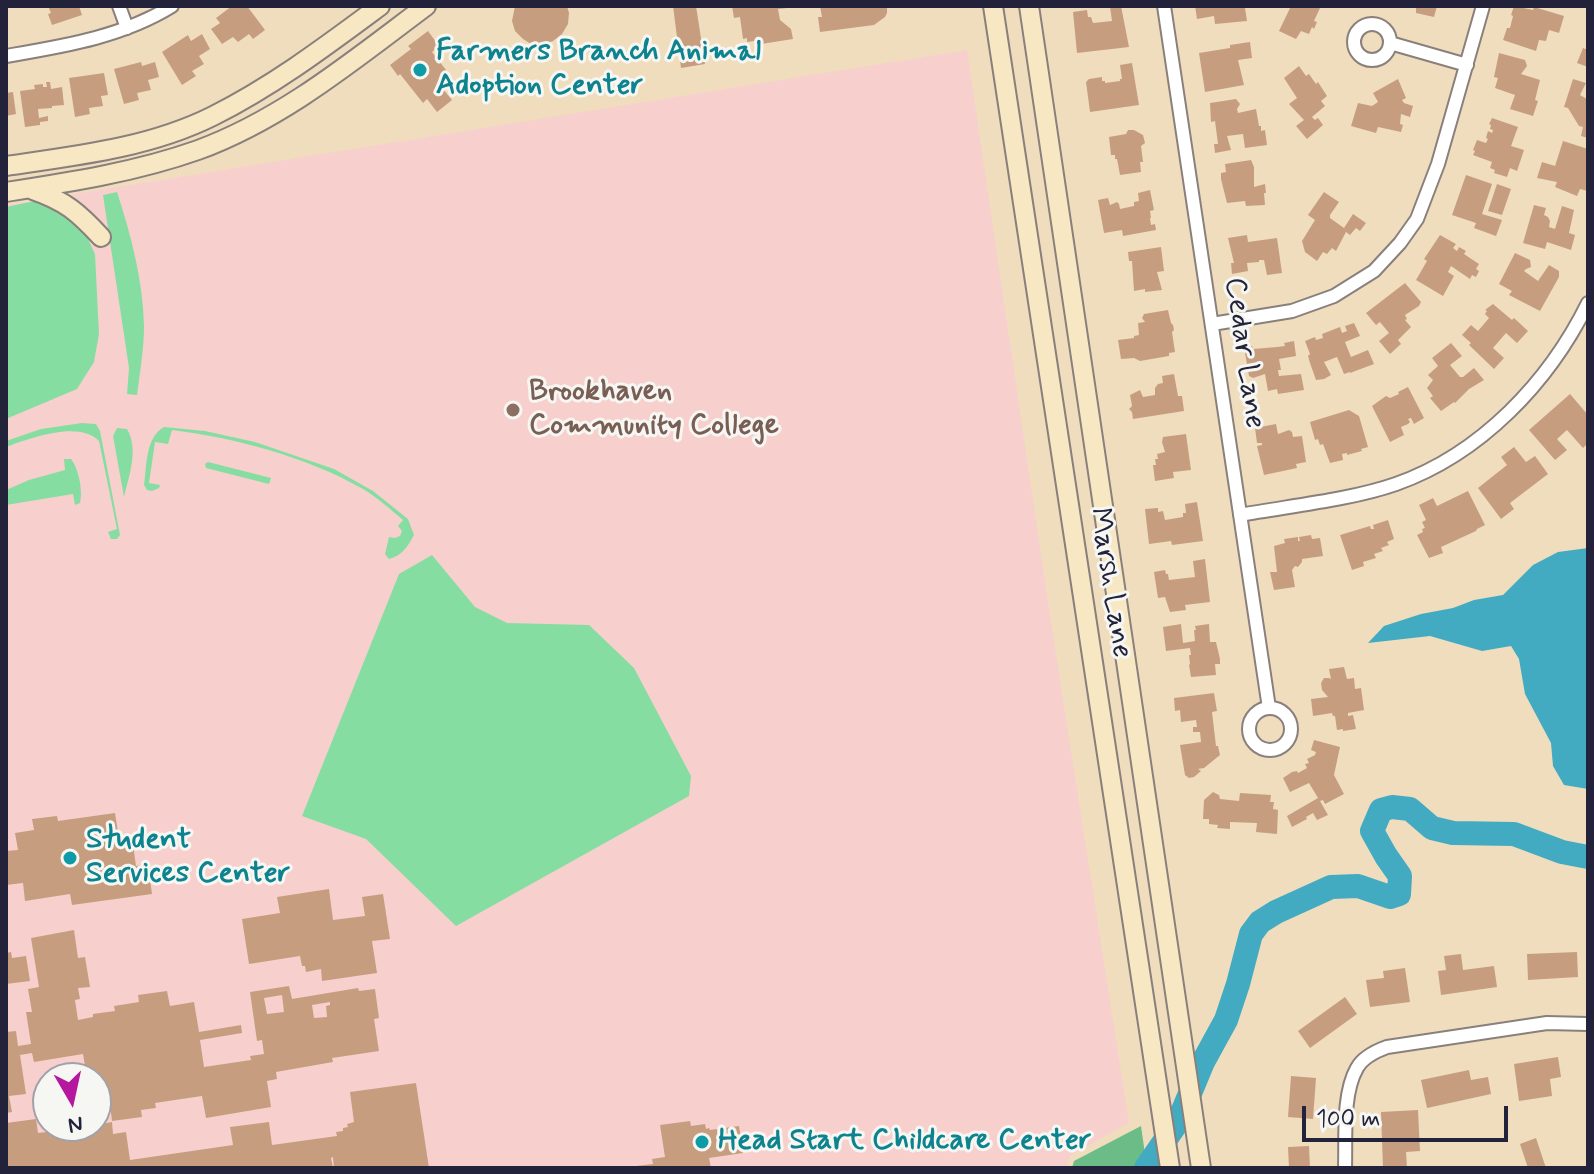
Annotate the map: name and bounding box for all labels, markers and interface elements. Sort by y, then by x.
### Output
place label: Farmers Branch Animal Adoption Center [436,35,761,106]
marker: Farmers Branch Animal Adoption Center [411,61,429,79]
street label: Cedar Lane [1215,275,1271,431]
place label: Brookhaven Community College [529,375,779,446]
marker: Brookhaven Community College [504,401,522,419]
street label: Marsh Lane [1079,505,1139,661]
place label: Student Services Center [86,823,290,894]
marker: Student Services Center [61,849,79,867]
north arrow [32,1062,112,1142]
scale bar [1306,1090,1512,1140]
text: 100 m [1316,1104,1380,1135]
text: N [66,1109,85,1139]
place label: Head Start Childcare Center [718,1124,1091,1160]
marker: Head Start Childcare Center [693,1133,711,1151]

